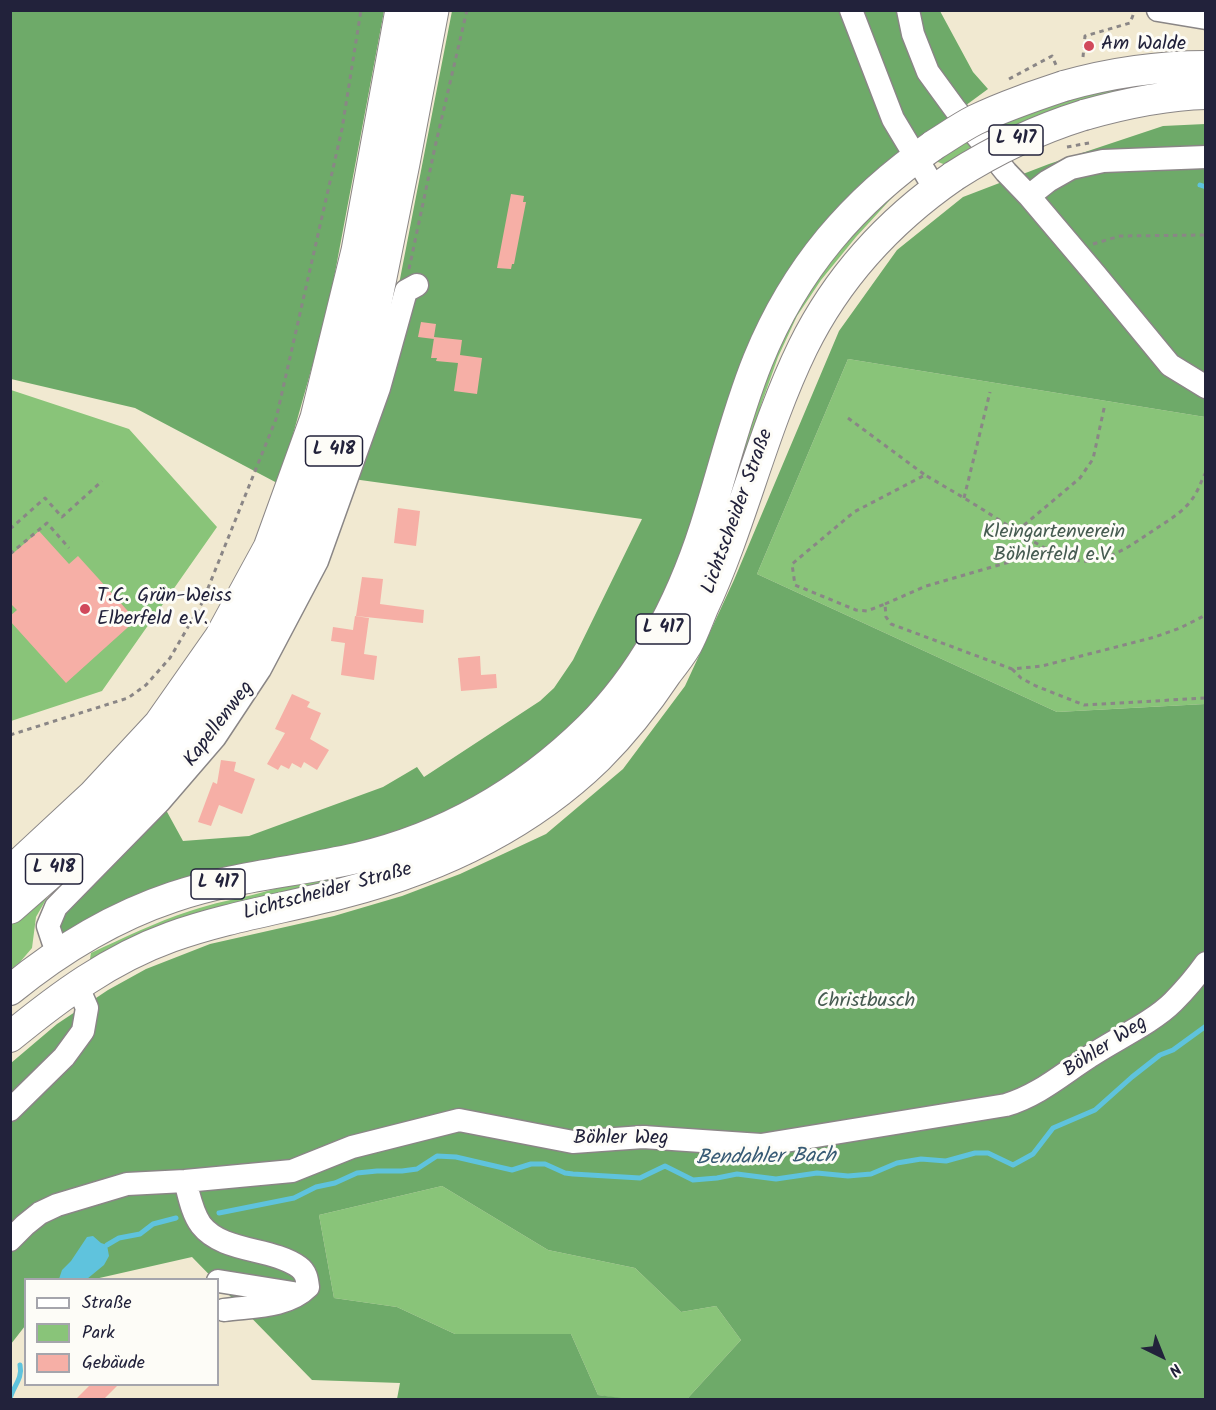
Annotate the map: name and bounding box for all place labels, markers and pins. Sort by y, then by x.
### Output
place label: Am Walde [1101,34,1186,58]
marker: Am Walde [1082,39,1096,53]
place label: T.C. Grün-Weiss Elberfeld e.V. [97,586,232,633]
marker: T.C. Grün-Weiss Elberfeld e.V. [78,602,92,616]

